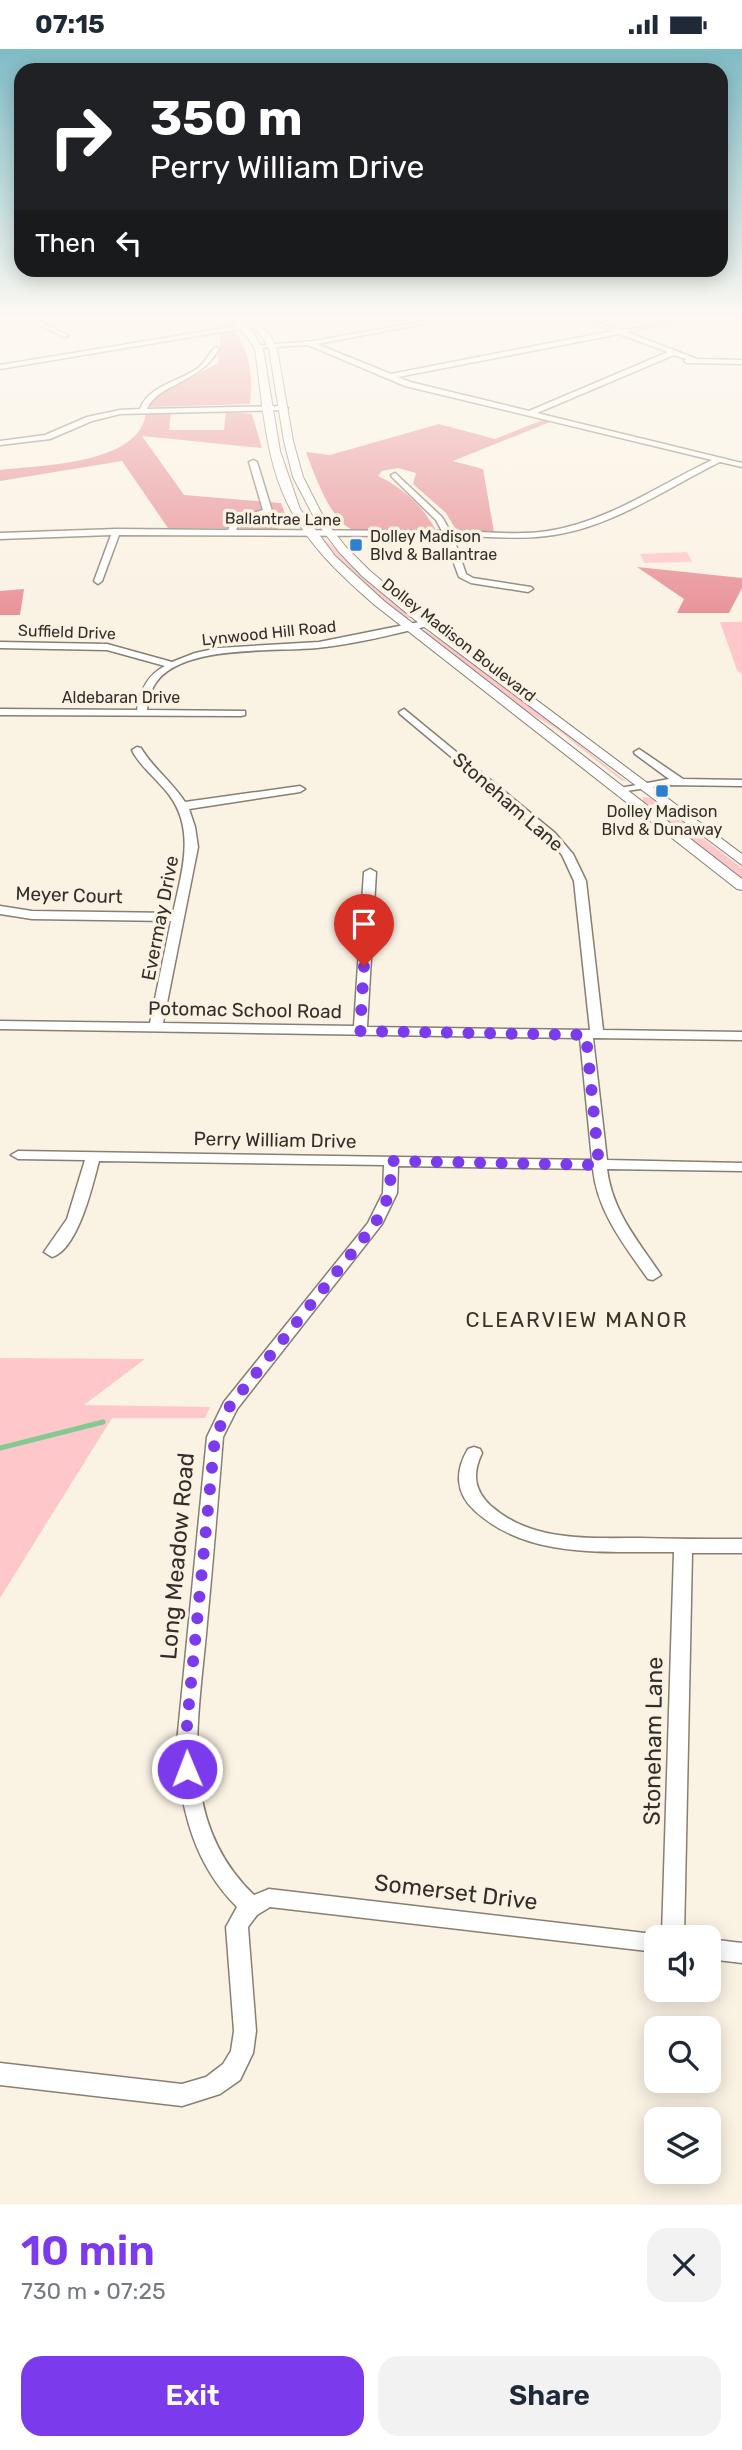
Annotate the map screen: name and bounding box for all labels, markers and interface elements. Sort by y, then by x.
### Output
text: 07:15 [35,9,105,40]
text: 350 m [150,89,303,147]
icon: right [35,91,126,182]
text: Perry William Drive [150,148,424,186]
icon: left [110,224,148,262]
text: Then [35,228,96,259]
street label: Ballantrae Lane [225,508,341,530]
place label: Dolley Madison Blvd & Ballantrae [370,527,497,564]
marker: Dolley Madison Blvd & Ballantrae [348,537,364,553]
street label: Dolley Madison Boulevard [378,574,540,706]
street label: Lynwood Hill Road [201,616,337,650]
street label: Suffield Drive [18,621,116,643]
street label: Aldebaran Drive [62,688,180,707]
street label: Stoneham Lane [448,748,568,856]
marker: Dolley Madison Blvd & Dunaway [654,783,670,799]
place label: Dolley Madison Blvd & Dunaway [602,802,723,839]
street label: Evermay Drive [137,854,183,982]
street label: Meyer Court [15,882,124,908]
pin [334,894,394,966]
icon: arrive [345,905,383,943]
street label: Potomac School Road [148,997,342,1023]
street label: Perry William Drive [193,1127,357,1153]
district label: CLEARVIEW MANOR [465,1307,689,1332]
street label: Long Meadow Road [154,1451,200,1661]
street label: Stoneham Lane [638,1656,668,1826]
position arrow [150,1732,224,1806]
street label: Somerset Drive [373,1868,539,1916]
map controls [644,1925,721,2184]
button: sound [644,1925,721,2002]
button: search [644,2016,721,2093]
button: layers [644,2107,721,2184]
text: 10 min [21,2226,155,2276]
button: close [647,2228,721,2302]
text: 730 m · 07:25 [21,2277,166,2305]
button: Exit [21,2356,364,2436]
button: Share [378,2356,721,2436]

